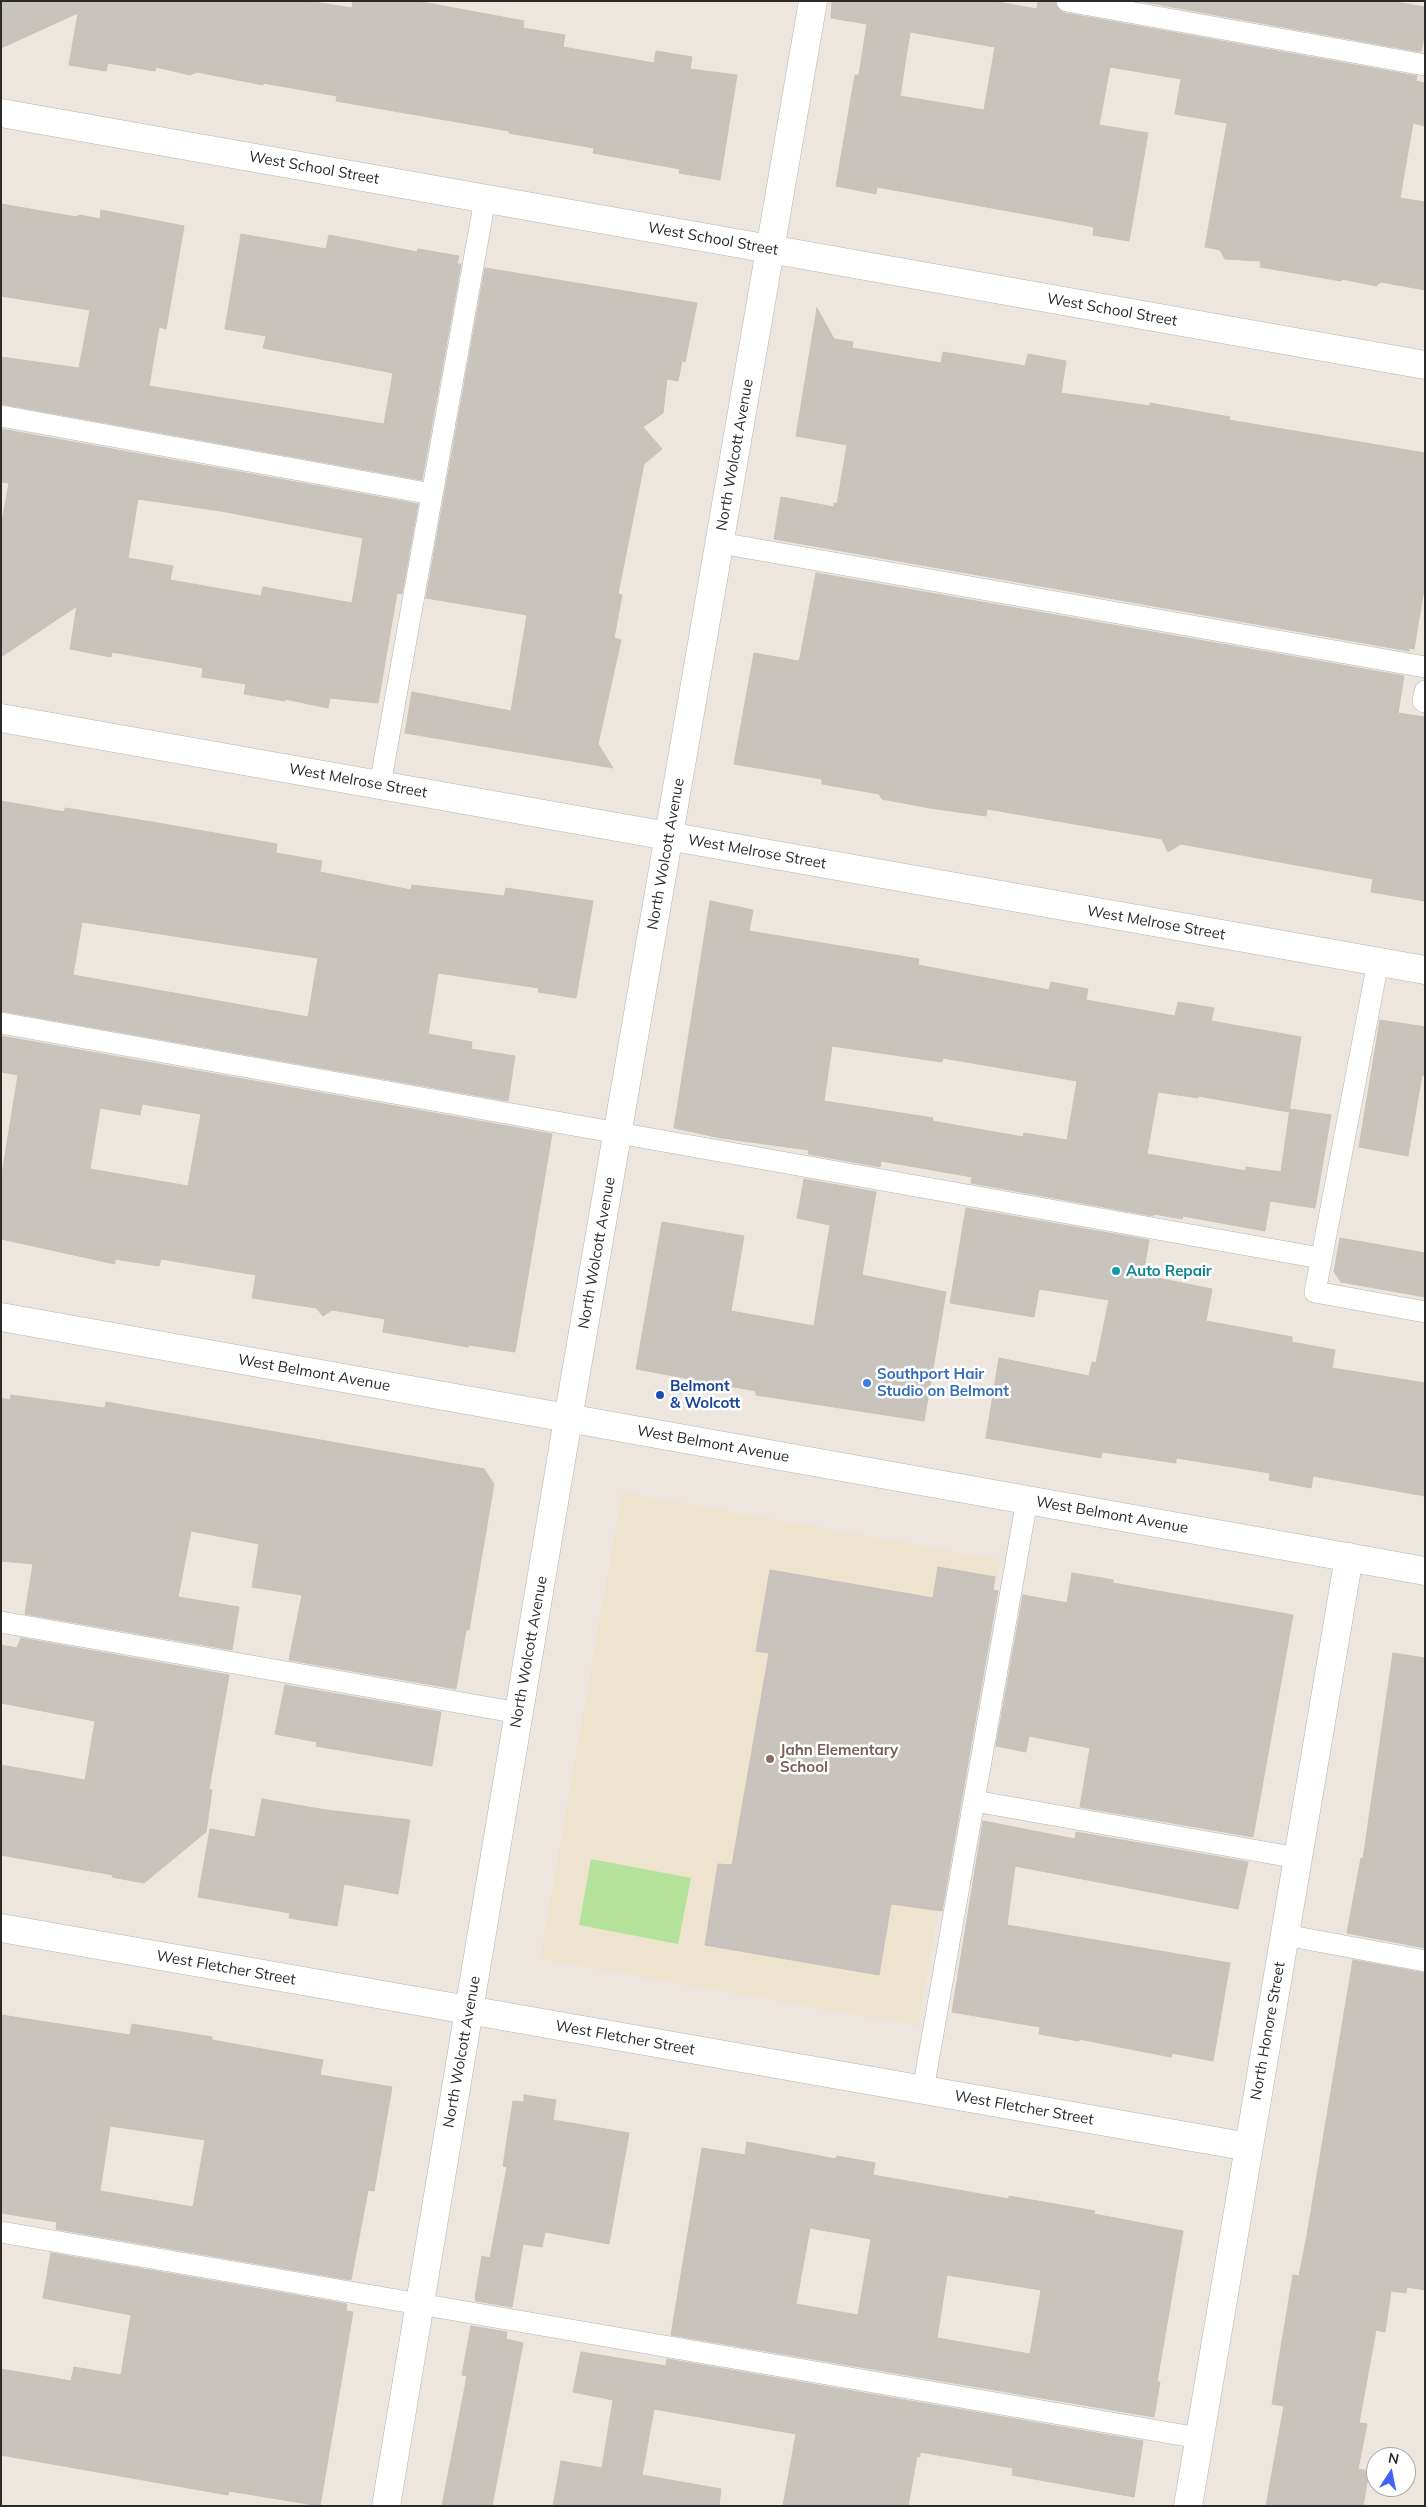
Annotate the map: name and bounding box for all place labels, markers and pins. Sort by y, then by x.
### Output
place label: Auto Repair [1126,1262,1212,1280]
marker: Auto Repair [1110,1265,1122,1277]
place label: Southport Hair Studio on Belmont [877,1365,1009,1400]
place label: Belmont & Wolcott [670,1377,740,1412]
marker: Southport Hair Studio on Belmont [861,1377,873,1389]
marker: Belmont & Wolcott [654,1389,666,1401]
place label: Jahn Elementary School [780,1741,898,1776]
marker: Jahn Elementary School [764,1753,776,1765]

